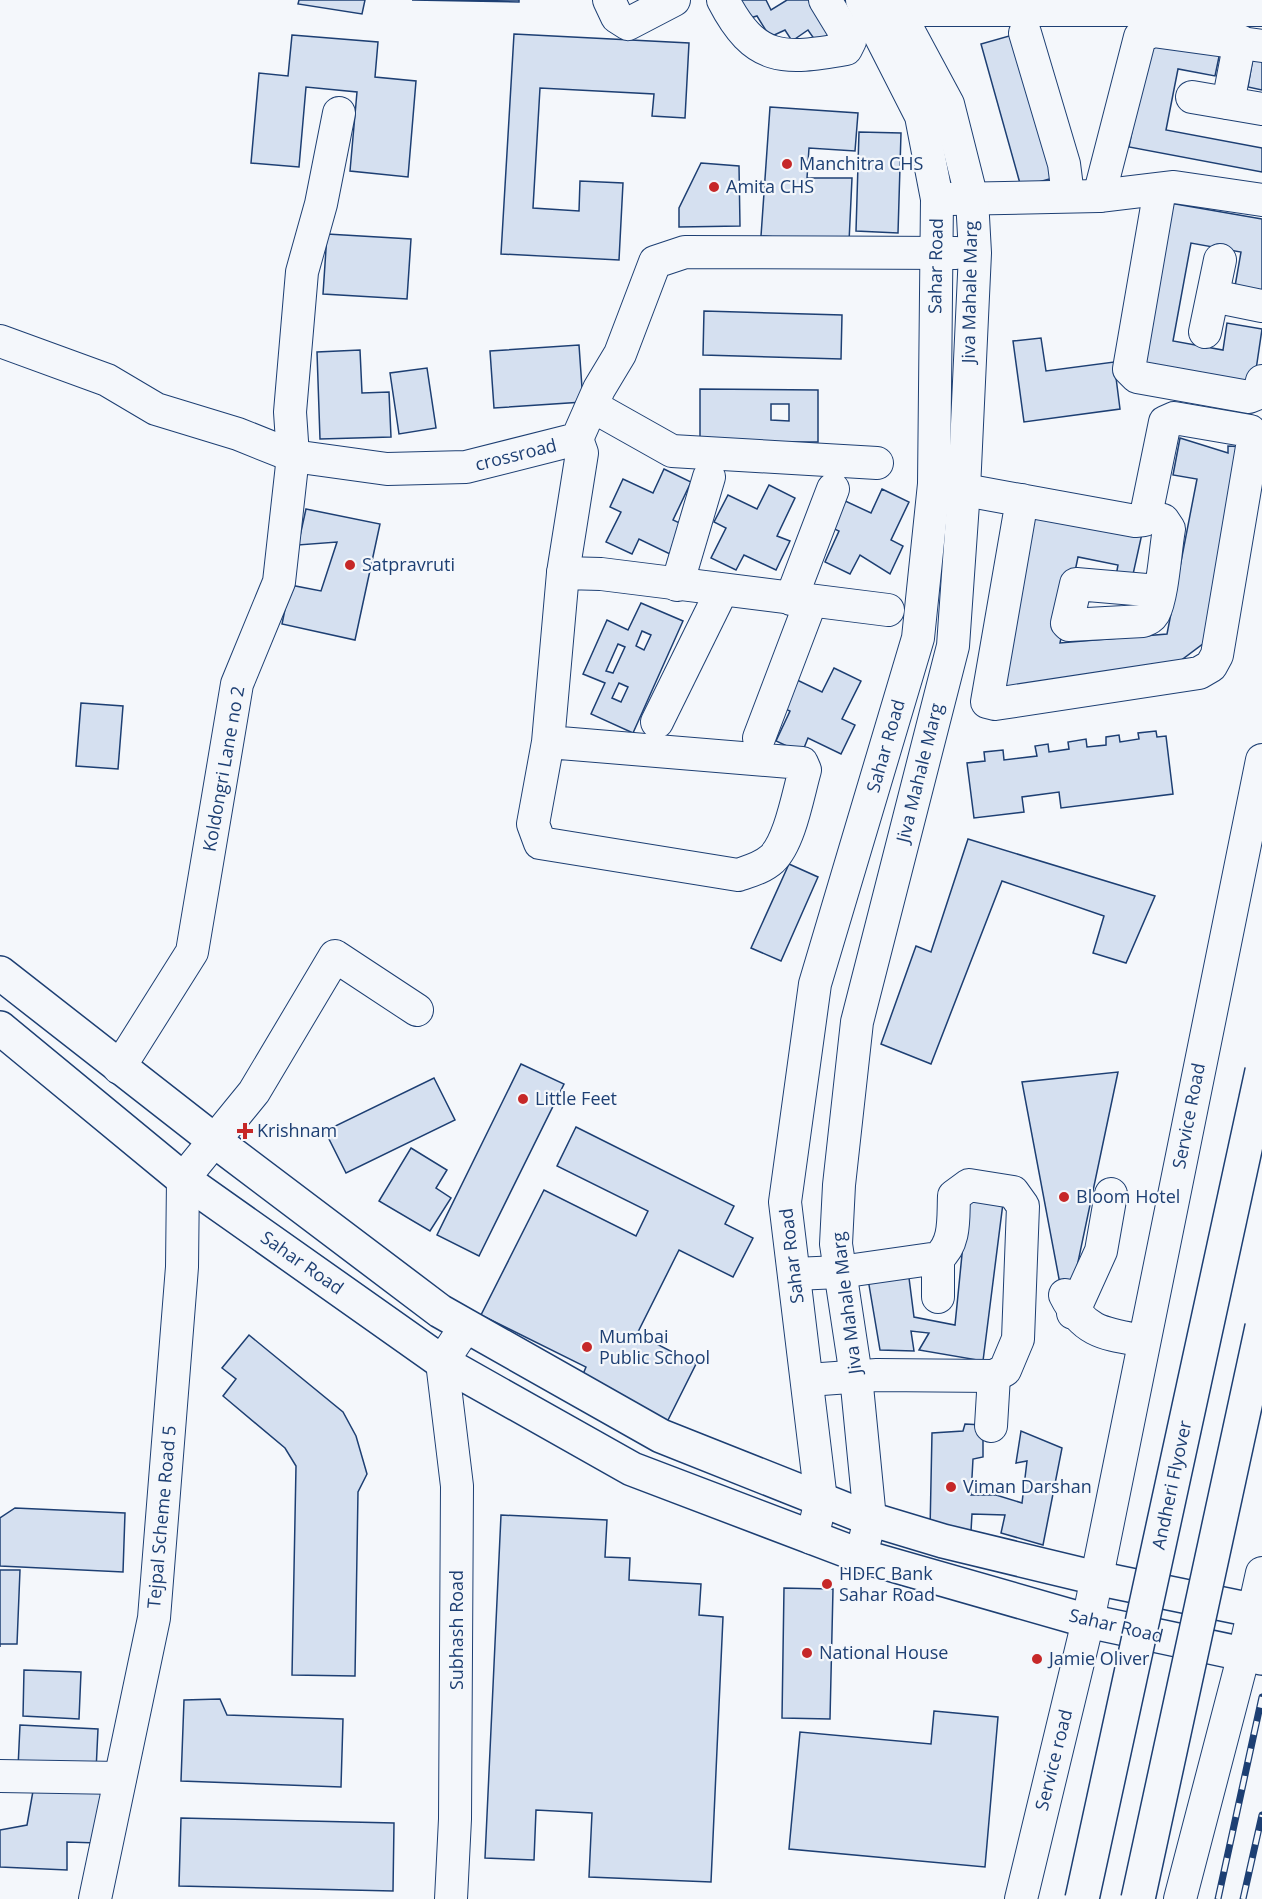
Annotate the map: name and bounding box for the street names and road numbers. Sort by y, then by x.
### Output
street label: Sahar Road [922,218,948,314]
street label: Jiva Mahale Marg [956,220,982,366]
street label: crossroad [473,432,559,476]
street label: Koldongri Lane no 2 [197,684,249,853]
street label: Sahar Road [860,696,910,795]
street label: Jiva Mahale Marg [890,700,948,847]
street label: Service Road [1166,1061,1210,1171]
street label: Sahar Road [773,1207,809,1305]
street label: Sahar Road [256,1225,349,1300]
street label: Jiva Mahale Marg [825,1231,867,1378]
street label: Andheri Flyover [1146,1417,1197,1552]
street label: Tejpal Scheme Road 5 [141,1424,181,1610]
street label: Subhash Road [444,1570,468,1690]
street label: Sahar Road [1067,1603,1166,1648]
street label: Service road [1029,1707,1077,1813]

